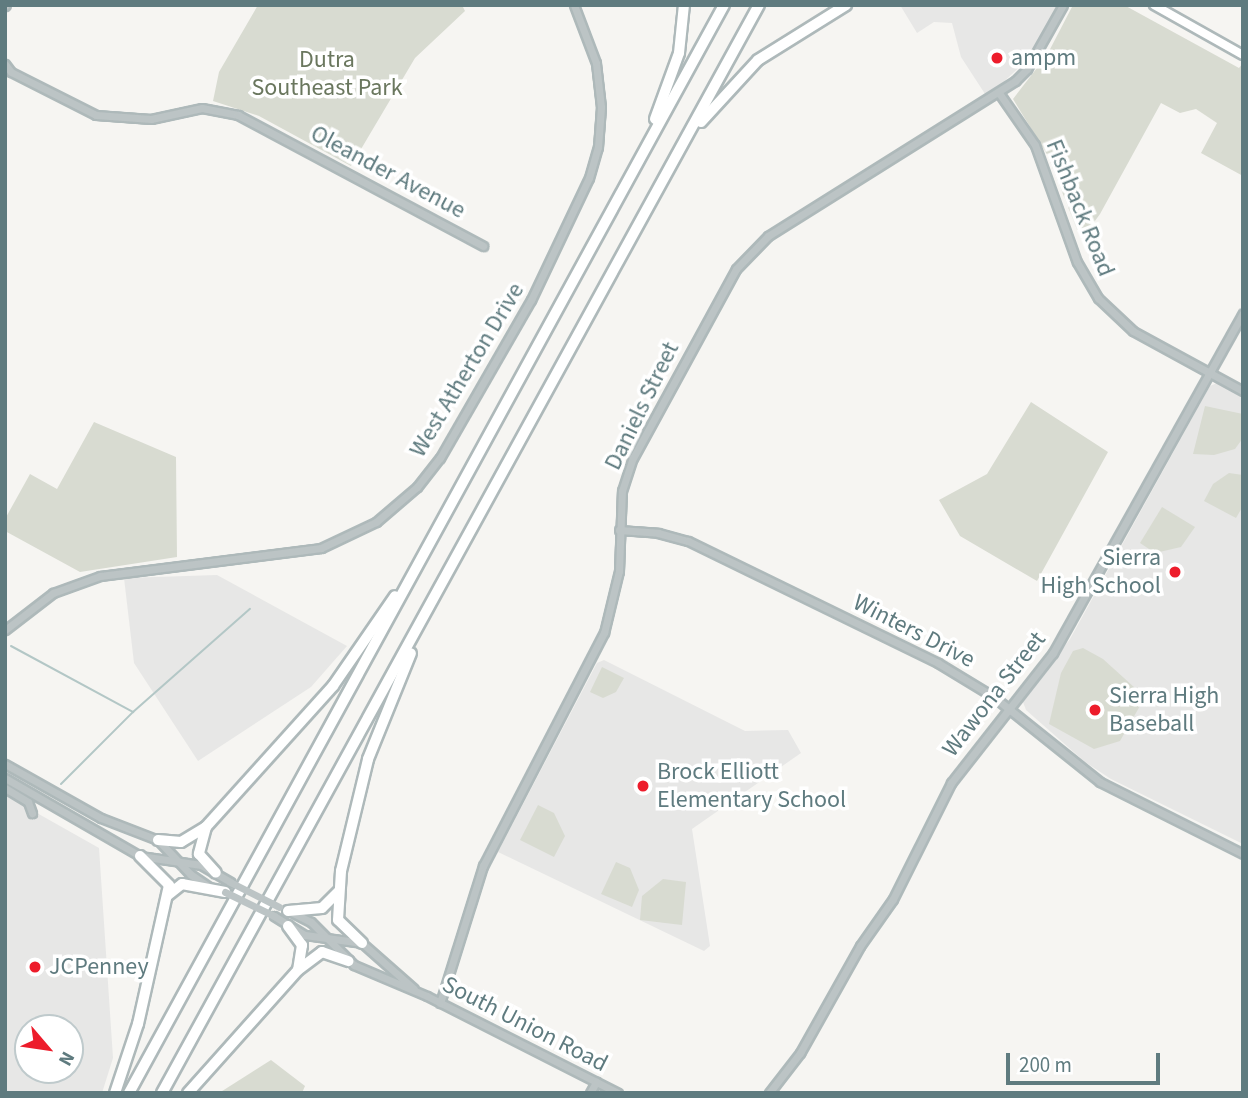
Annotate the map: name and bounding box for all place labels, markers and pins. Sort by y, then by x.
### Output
place label: ampm [1011,44,1076,72]
marker: ampm [989,50,1005,66]
place label: Sierra High School [1041,544,1161,600]
marker: Sierra High School [1167,564,1183,580]
place label: Sierra High Baseball [1109,682,1219,738]
marker: Sierra High Baseball [1087,702,1103,718]
place label: Brock Elliott Elementary School [657,758,846,814]
marker: Brock Elliott Elementary School [635,778,651,794]
place label: JCPenney [49,953,149,981]
marker: JCPenney [27,959,43,975]

